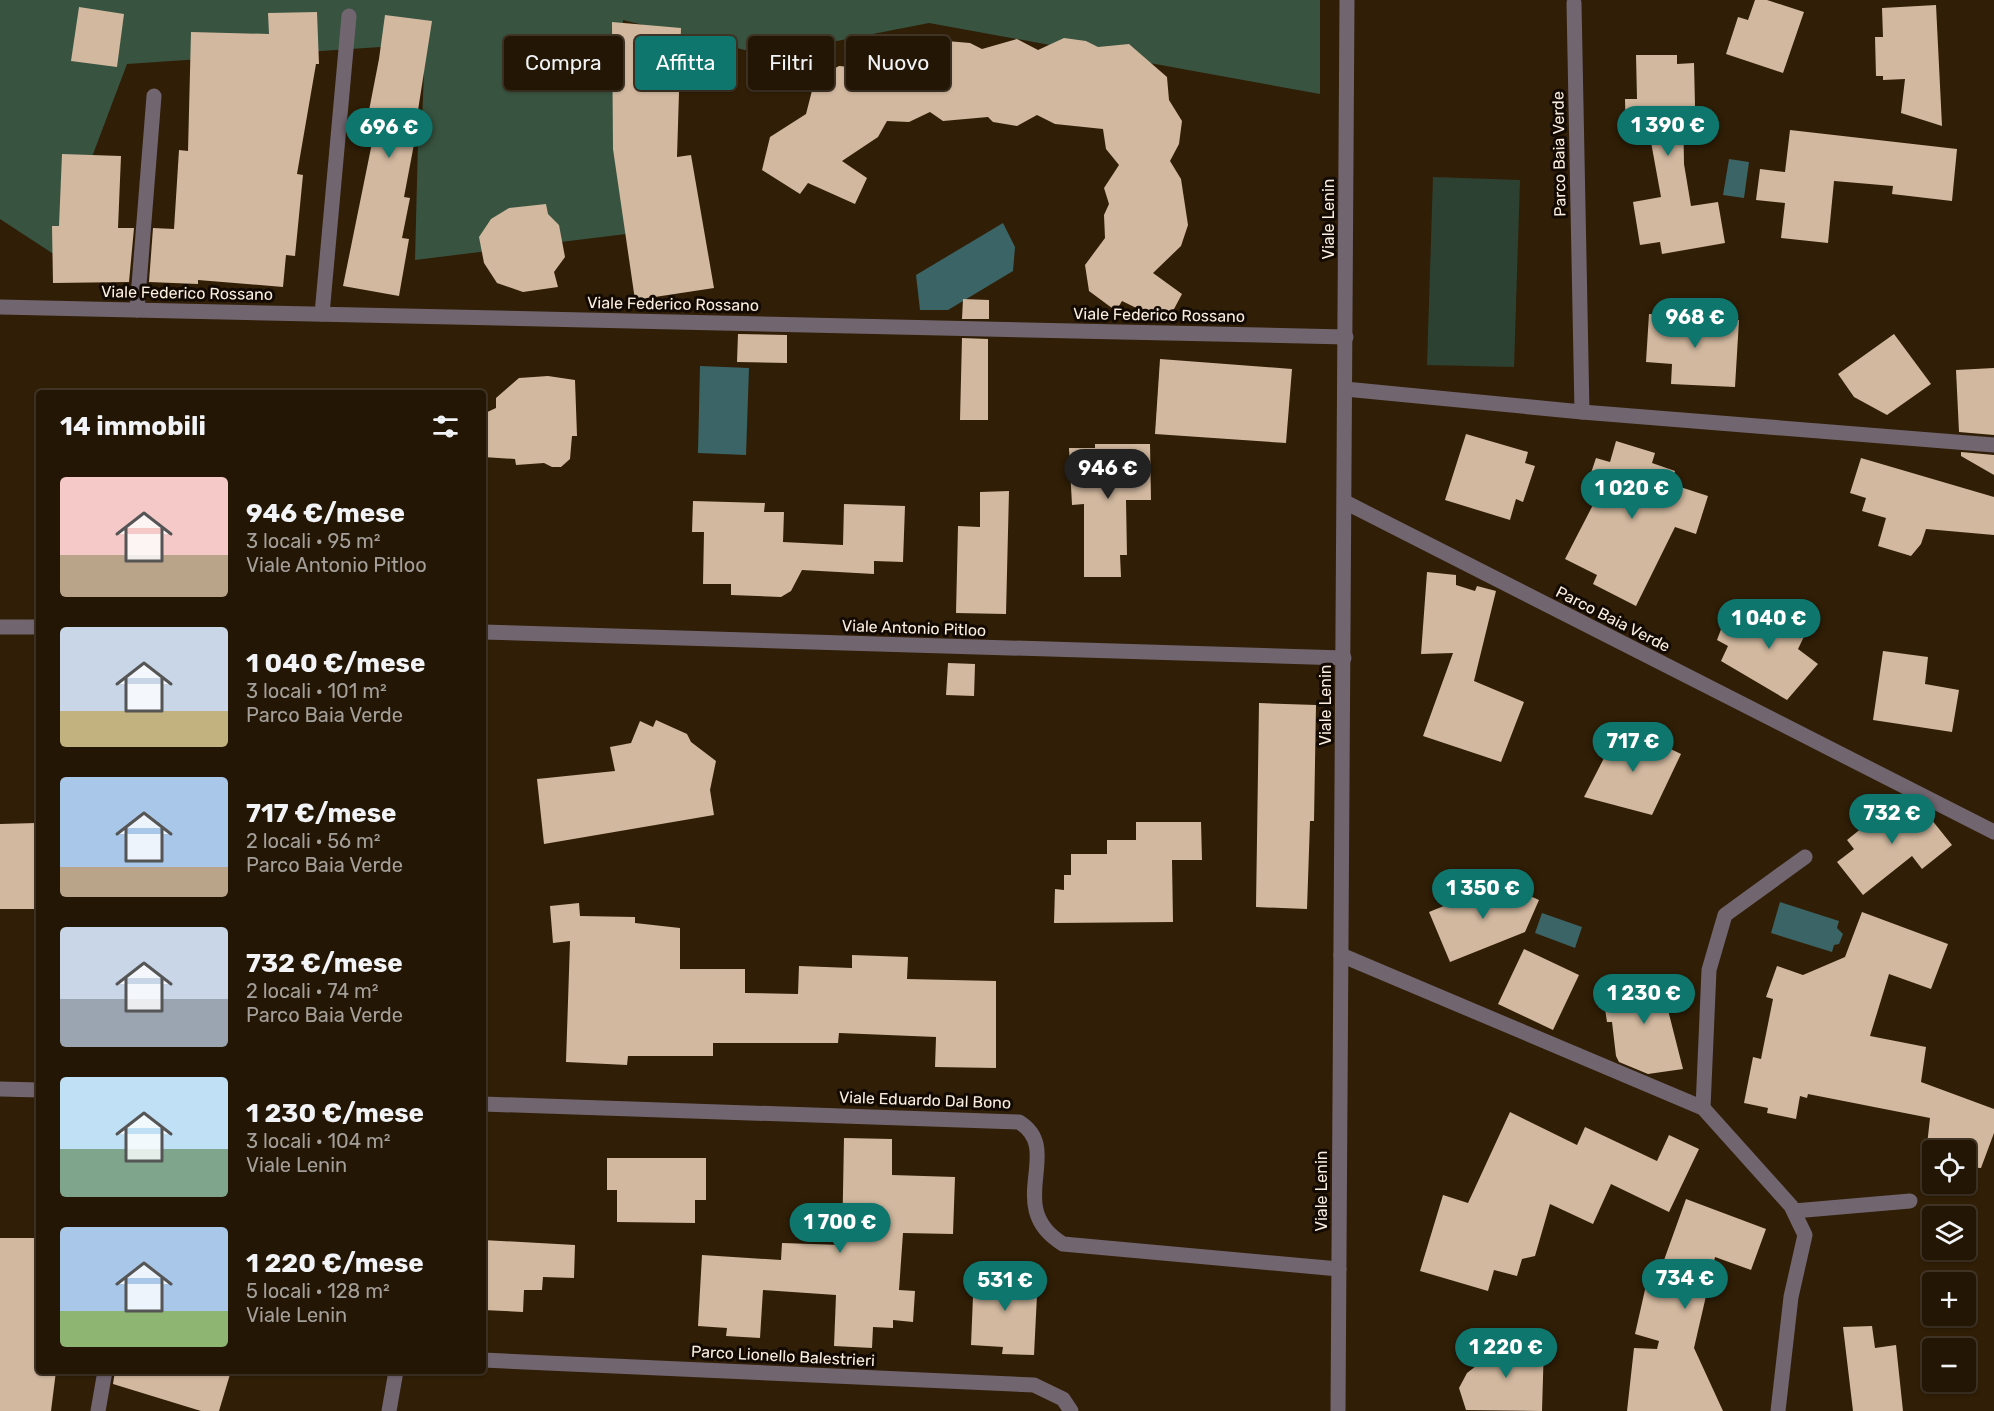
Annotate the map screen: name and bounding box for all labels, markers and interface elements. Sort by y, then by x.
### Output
chip: Compra [504,36,623,90]
chip: Affitta [635,36,736,90]
chip: Filtri [748,36,834,90]
chip: Nuovo [846,36,950,90]
street label: Parco Baia Verde [1548,91,1570,217]
pin: 1 390 € [1613,106,1723,157]
pin: 696 € [347,108,431,159]
text: 1 390 € [1631,113,1705,137]
text: 696 € [360,115,418,139]
street label: Viale Lenin [1319,179,1338,259]
street label: Viale Federico Rossano [101,282,273,304]
street label: Viale Federico Rossano [587,293,759,315]
pin: 968 € [1653,298,1737,349]
street label: Viale Federico Rossano [1073,304,1245,326]
text: 968 € [1665,305,1725,329]
icon: filters [429,410,462,443]
text: 14 immobili [60,411,206,442]
pin: 946 € [1066,449,1150,500]
text: 946 € [1078,456,1138,480]
pin: 1 020 € [1577,469,1687,520]
text: 1 020 € [1595,476,1669,500]
text: 946 €/mese [246,498,405,529]
icon: home [108,501,180,573]
text: 3 locali · 95 m² [246,529,381,553]
text: Viale Antonio Pitloo [246,553,427,577]
street label: Parco Baia Verde [1553,582,1673,656]
pin: 1 040 € [1714,599,1824,650]
text: 1 040 € [1731,606,1807,630]
street label: Viale Antonio Pitloo [841,616,987,640]
text: 1 040 €/mese [246,648,425,679]
icon: home [108,651,180,723]
street label: Viale Lenin [1316,665,1335,745]
text: 3 locali · 101 m² [246,679,387,703]
text: Parco Baia Verde [246,703,403,727]
pin: 717 € [1591,722,1675,773]
text: 717 € [1607,729,1659,753]
pin: 732 € [1850,794,1934,845]
text: 717 €/mese [246,798,397,829]
icon: home [108,801,180,873]
text: 732 € [1863,801,1921,825]
text: 2 locali · 56 m² [246,829,381,853]
text: Parco Baia Verde [246,853,403,877]
pin: 1 350 € [1428,869,1538,920]
text: 1 350 € [1446,876,1520,900]
text: 732 €/mese [246,948,403,979]
icon: home [108,951,180,1023]
pin: 1 230 € [1589,974,1699,1025]
text: 2 locali · 74 m² [246,979,379,1003]
text: 1 230 € [1607,981,1681,1005]
text: Parco Baia Verde [246,1003,403,1027]
street label: Viale Eduardo Dal Bono [838,1087,1012,1113]
text: 1 230 €/mese [246,1098,424,1129]
icon: home [108,1101,180,1173]
text: 3 locali · 104 m² [246,1129,391,1153]
map controls [1922,1140,1976,1392]
button: locate [1922,1140,1976,1194]
street label: Viale Lenin [1312,1151,1331,1231]
text: Viale Lenin [246,1153,347,1177]
pin: 1 700 € [785,1203,895,1254]
button: layers [1922,1206,1976,1260]
text: 1 700 € [804,1210,876,1234]
text: 1 220 €/mese [246,1248,424,1279]
icon: home [108,1251,180,1323]
pin: 734 € [1643,1259,1727,1310]
pin: 531 € [963,1261,1047,1312]
text: 734 € [1656,1266,1714,1290]
text: 531 € [977,1268,1033,1292]
button: + [1922,1272,1976,1326]
text: 5 locali · 128 m² [246,1279,390,1303]
text: Viale Lenin [246,1303,347,1327]
pin: 1 220 € [1451,1328,1561,1379]
text: 1 220 € [1469,1335,1543,1359]
button: − [1922,1338,1976,1392]
street label: Parco Lionello Balestrieri [691,1342,875,1370]

